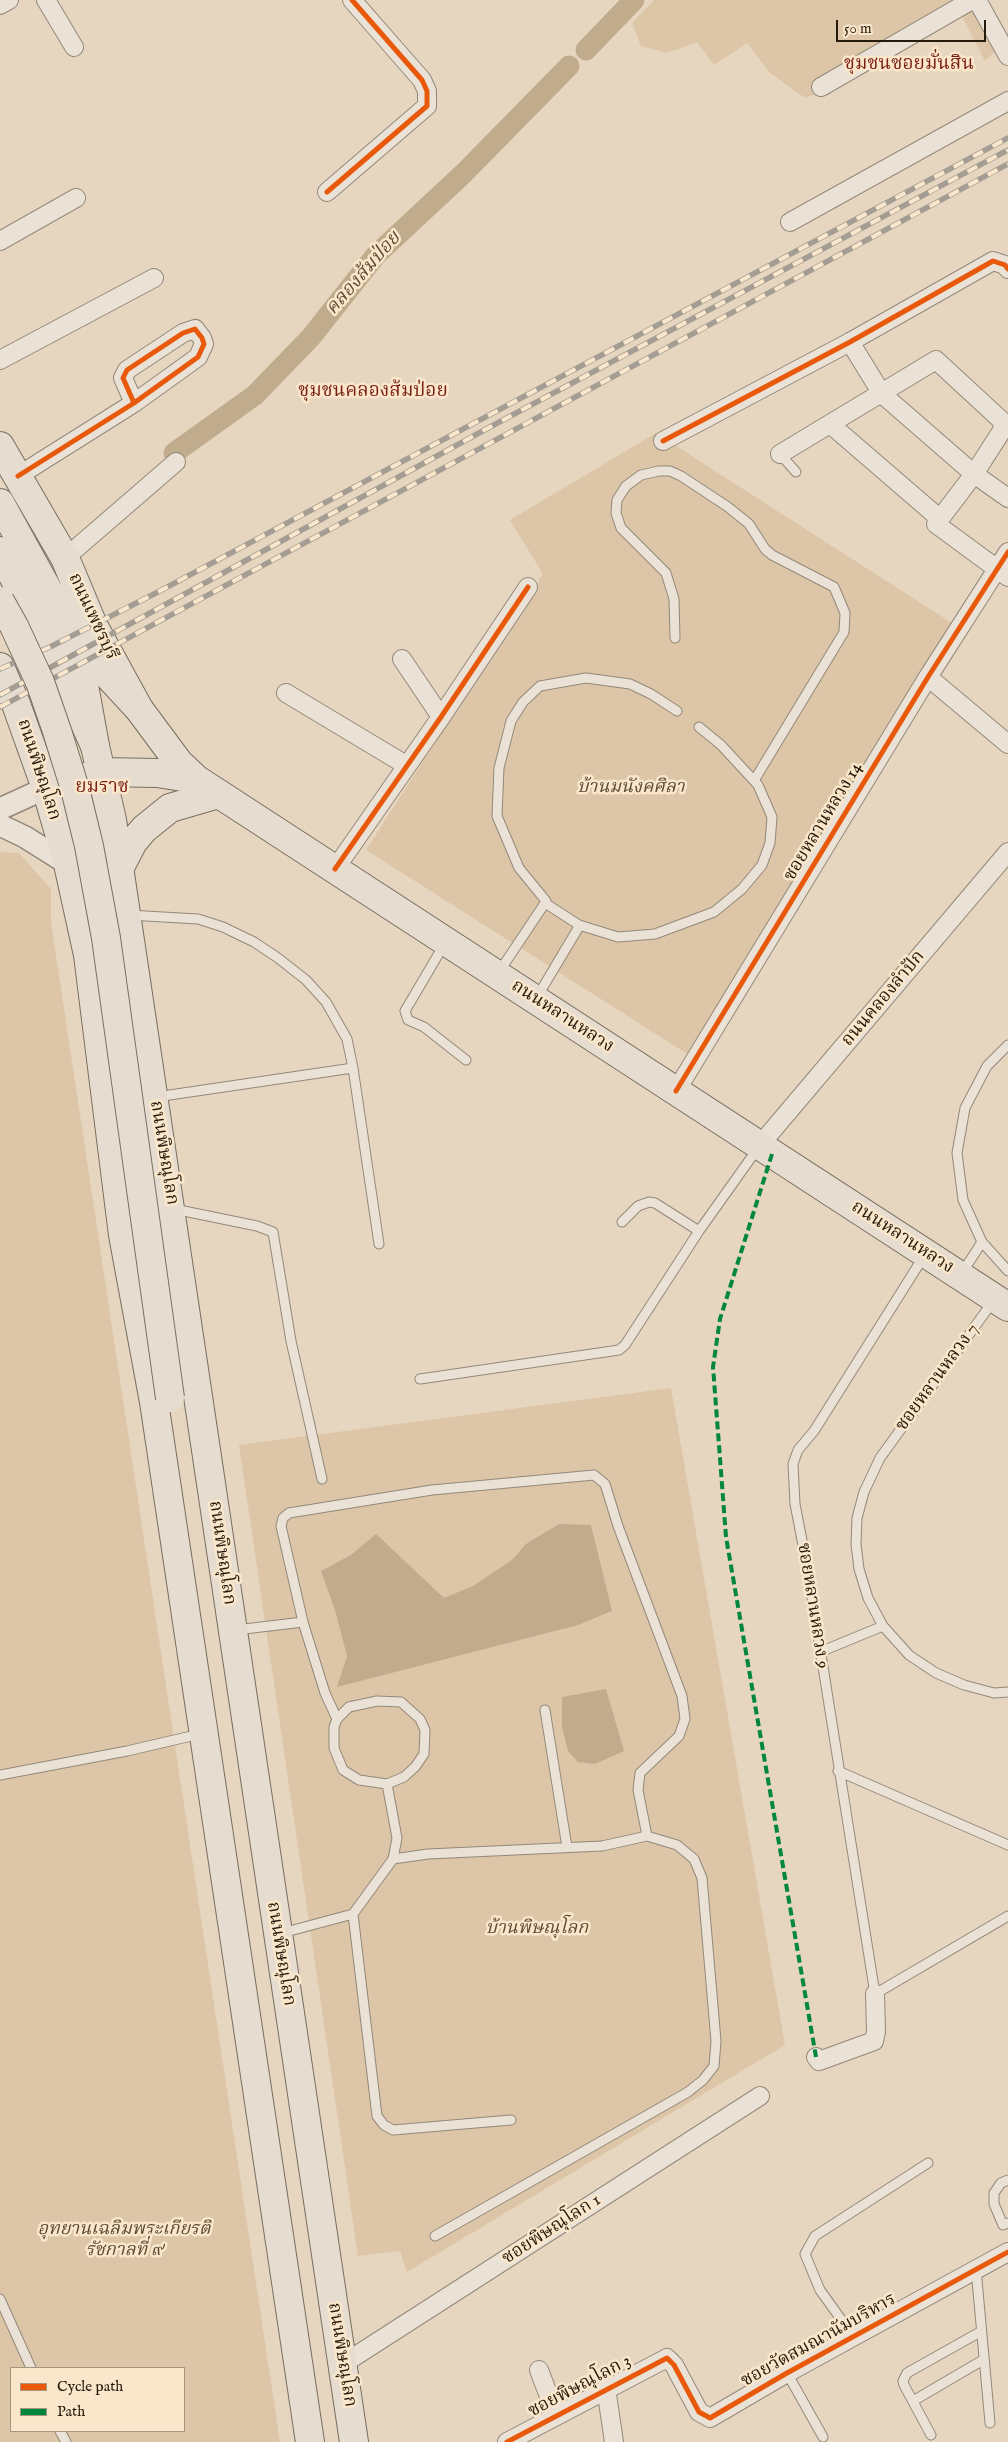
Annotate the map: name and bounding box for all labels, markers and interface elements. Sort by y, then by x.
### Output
scale bar [838,10,988,42]
text: 50 m [844,19,872,38]
district label: ชุมชนซอยมั่นสิน [844,54,974,76]
water label: คลองส้มป่อย [322,228,406,320]
district label: ชุมชนคลองส้มป่อย [298,381,448,403]
street label: ถนนเพชรบุรี [62,570,122,664]
street label: ถนนพิษณุโลก [11,717,65,823]
street label: ซอยหลานหลวง 14 [780,759,868,885]
district label: ยมราช [75,777,129,799]
park label: บ้านมนังคศิลา [577,777,685,799]
street label: ถนนคลองลำปัก [838,947,930,1051]
street label: ถนนหลานหลวง [507,976,617,1058]
street label: ถนนพิษณุโลก [144,1099,182,1207]
street label: ถนนหลานหลวง [847,1197,957,1279]
street label: ซอยหลานหลวง 7 [892,1320,984,1436]
street label: ถนนพิษณุโลก [203,1499,239,1607]
street label: ซอยหลานหลวง 9 [791,1542,833,1670]
street label: ถนนพิษณุโลก [261,1900,299,2008]
park label: บ้านพิษณุโลก [486,1918,588,1940]
street label: ซอยพิษณุโลก 1 [499,2190,605,2270]
park label: อุทยานเฉลิมพระเกียรติ รัชกาลที่ ๙ [37,2219,211,2262]
street label: ซอยวัดสมณานัมบริหาร [738,2289,900,2393]
street label: ถนนพิษณุโลก [322,2301,360,2409]
street label: ซอยพิษณุโลก 3 [525,2351,635,2423]
legend [10,2367,185,2432]
text: Cycle path [57,2377,123,2396]
text: Path [57,2402,85,2421]

